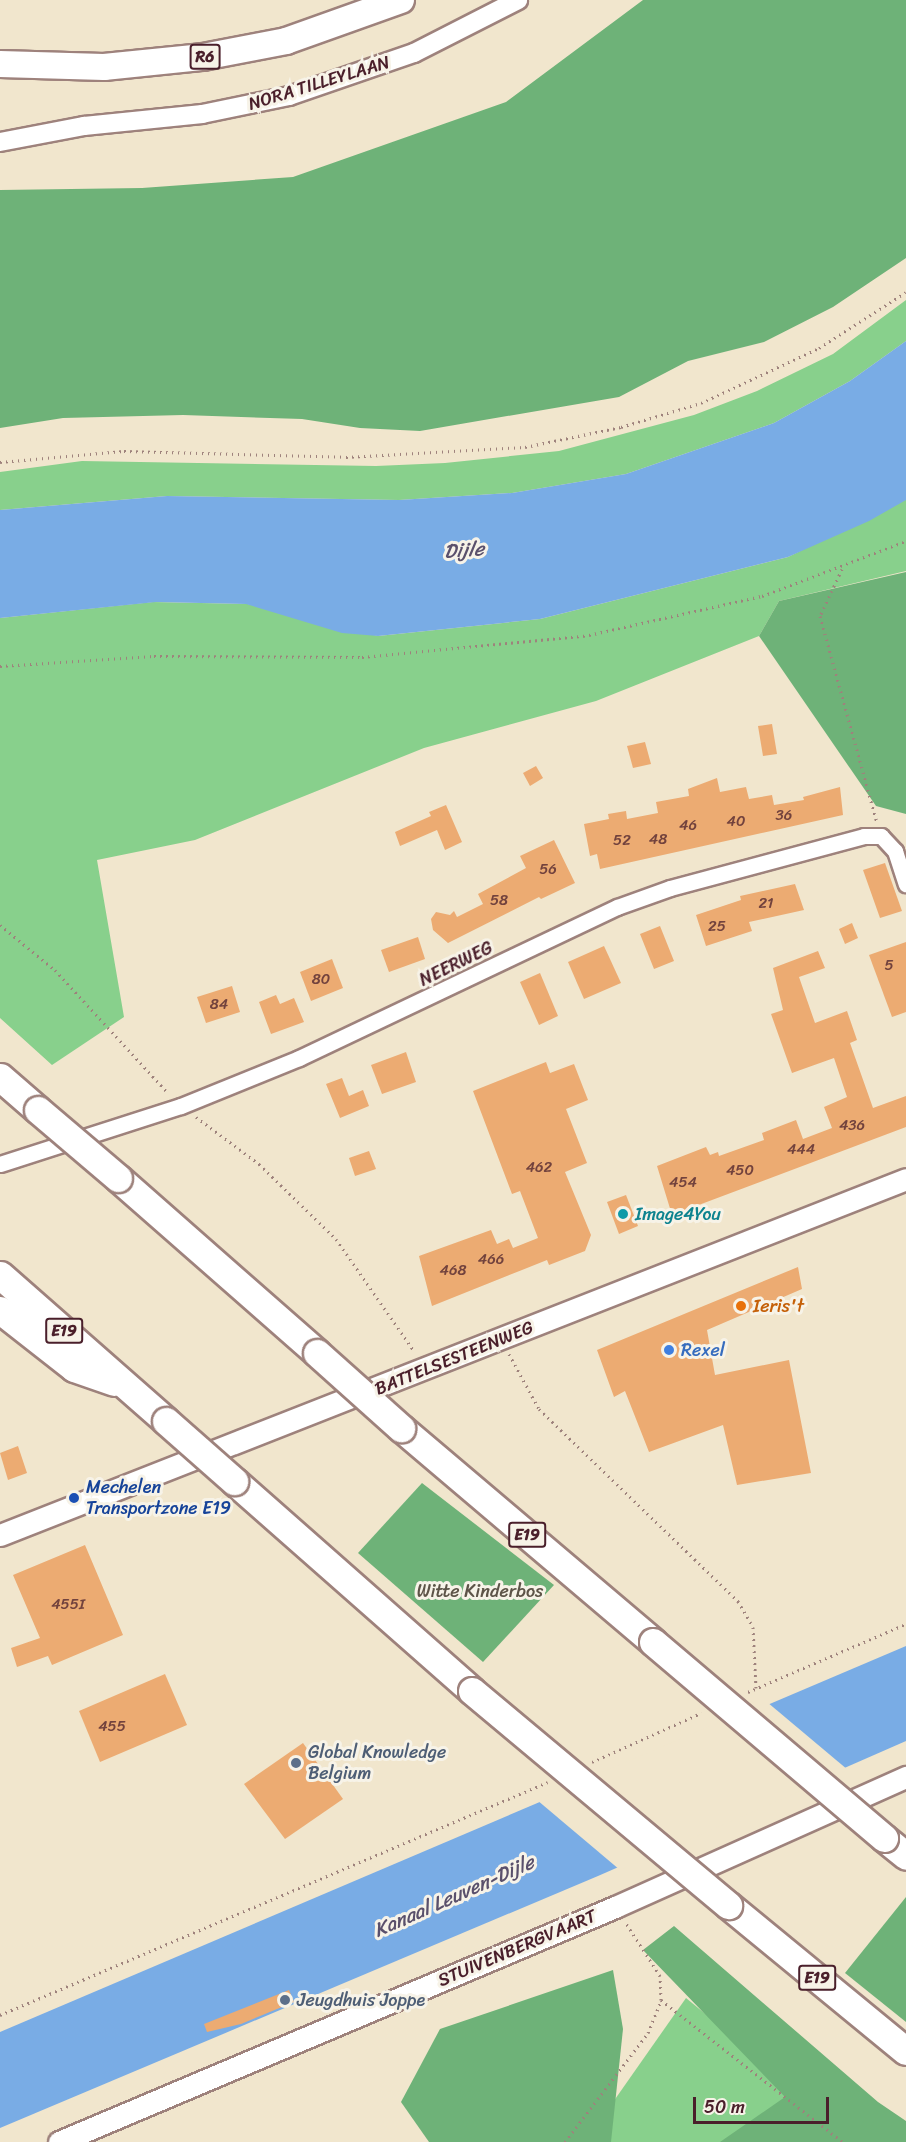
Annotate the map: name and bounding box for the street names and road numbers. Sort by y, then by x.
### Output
road number: R6 [188,44,222,70]
street label: NORA TILLEYLAAN [244,51,394,115]
street label: NEERWEG [416,937,496,991]
street label: BATTELSESTEENWEG [372,1316,536,1400]
road number: E19 [44,1318,84,1344]
road number: E19 [508,1522,546,1548]
street label: STUIVENBERGVAART [435,1905,599,1991]
road number: E19 [798,1965,836,1991]

